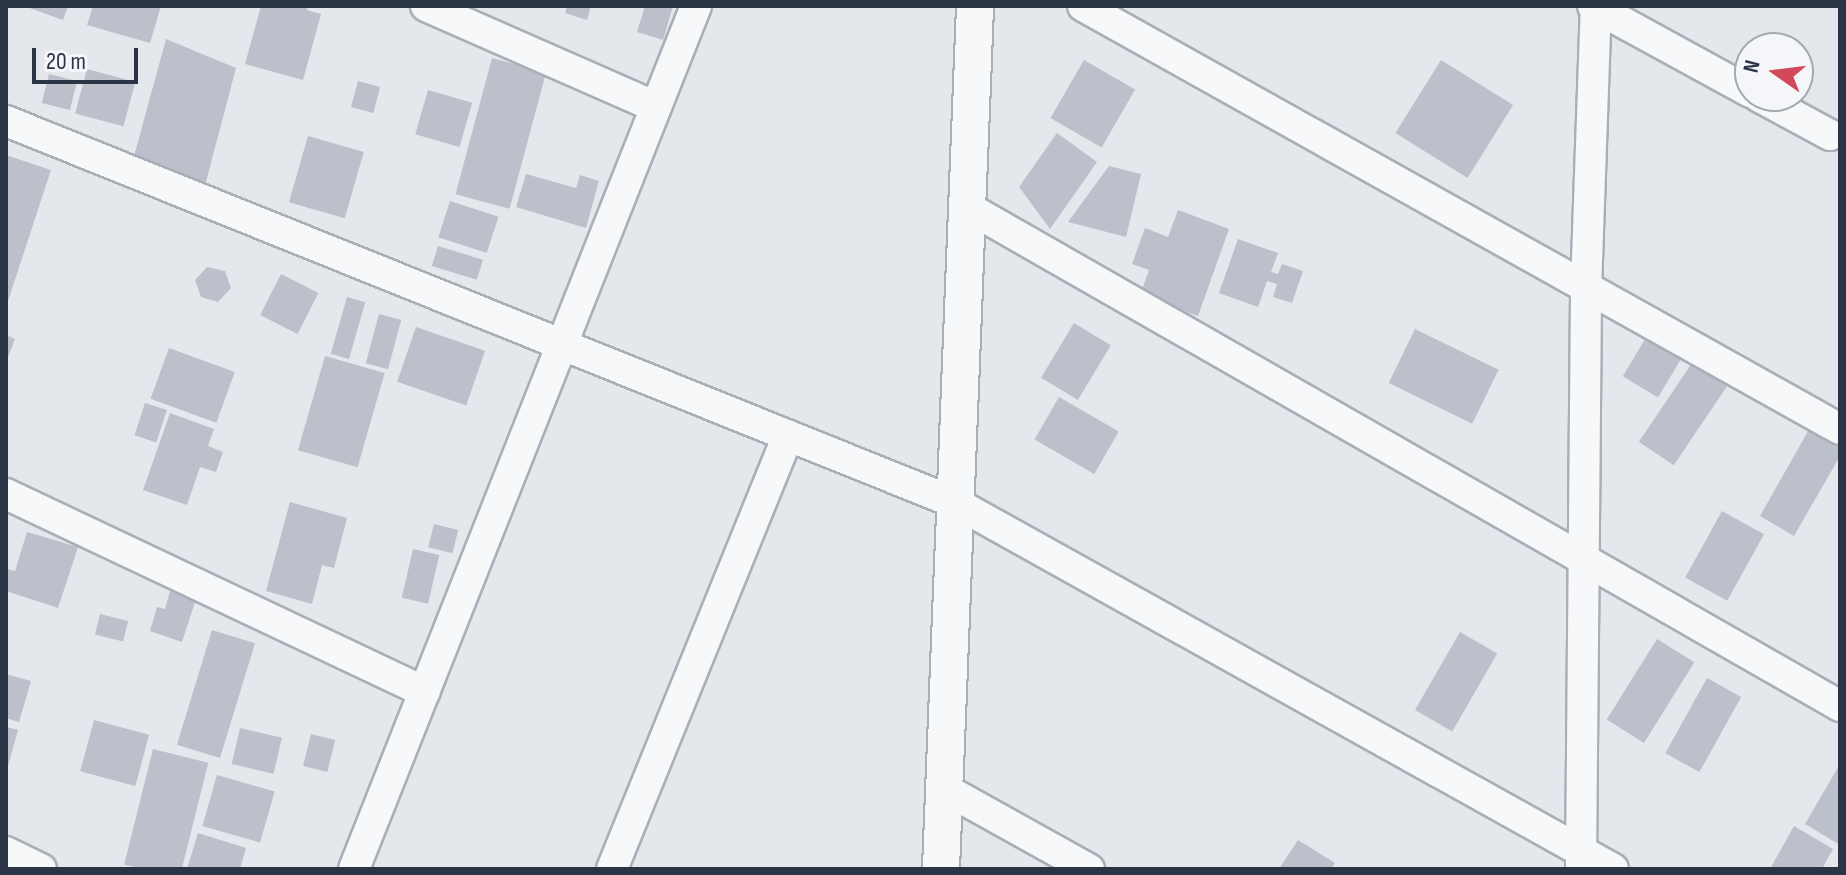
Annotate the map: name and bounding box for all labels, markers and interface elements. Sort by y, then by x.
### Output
scale bar [36,32,142,82]
north arrow [1734,32,1814,112]
text: 20 m [46,47,86,76]
text: N [1738,58,1767,76]

